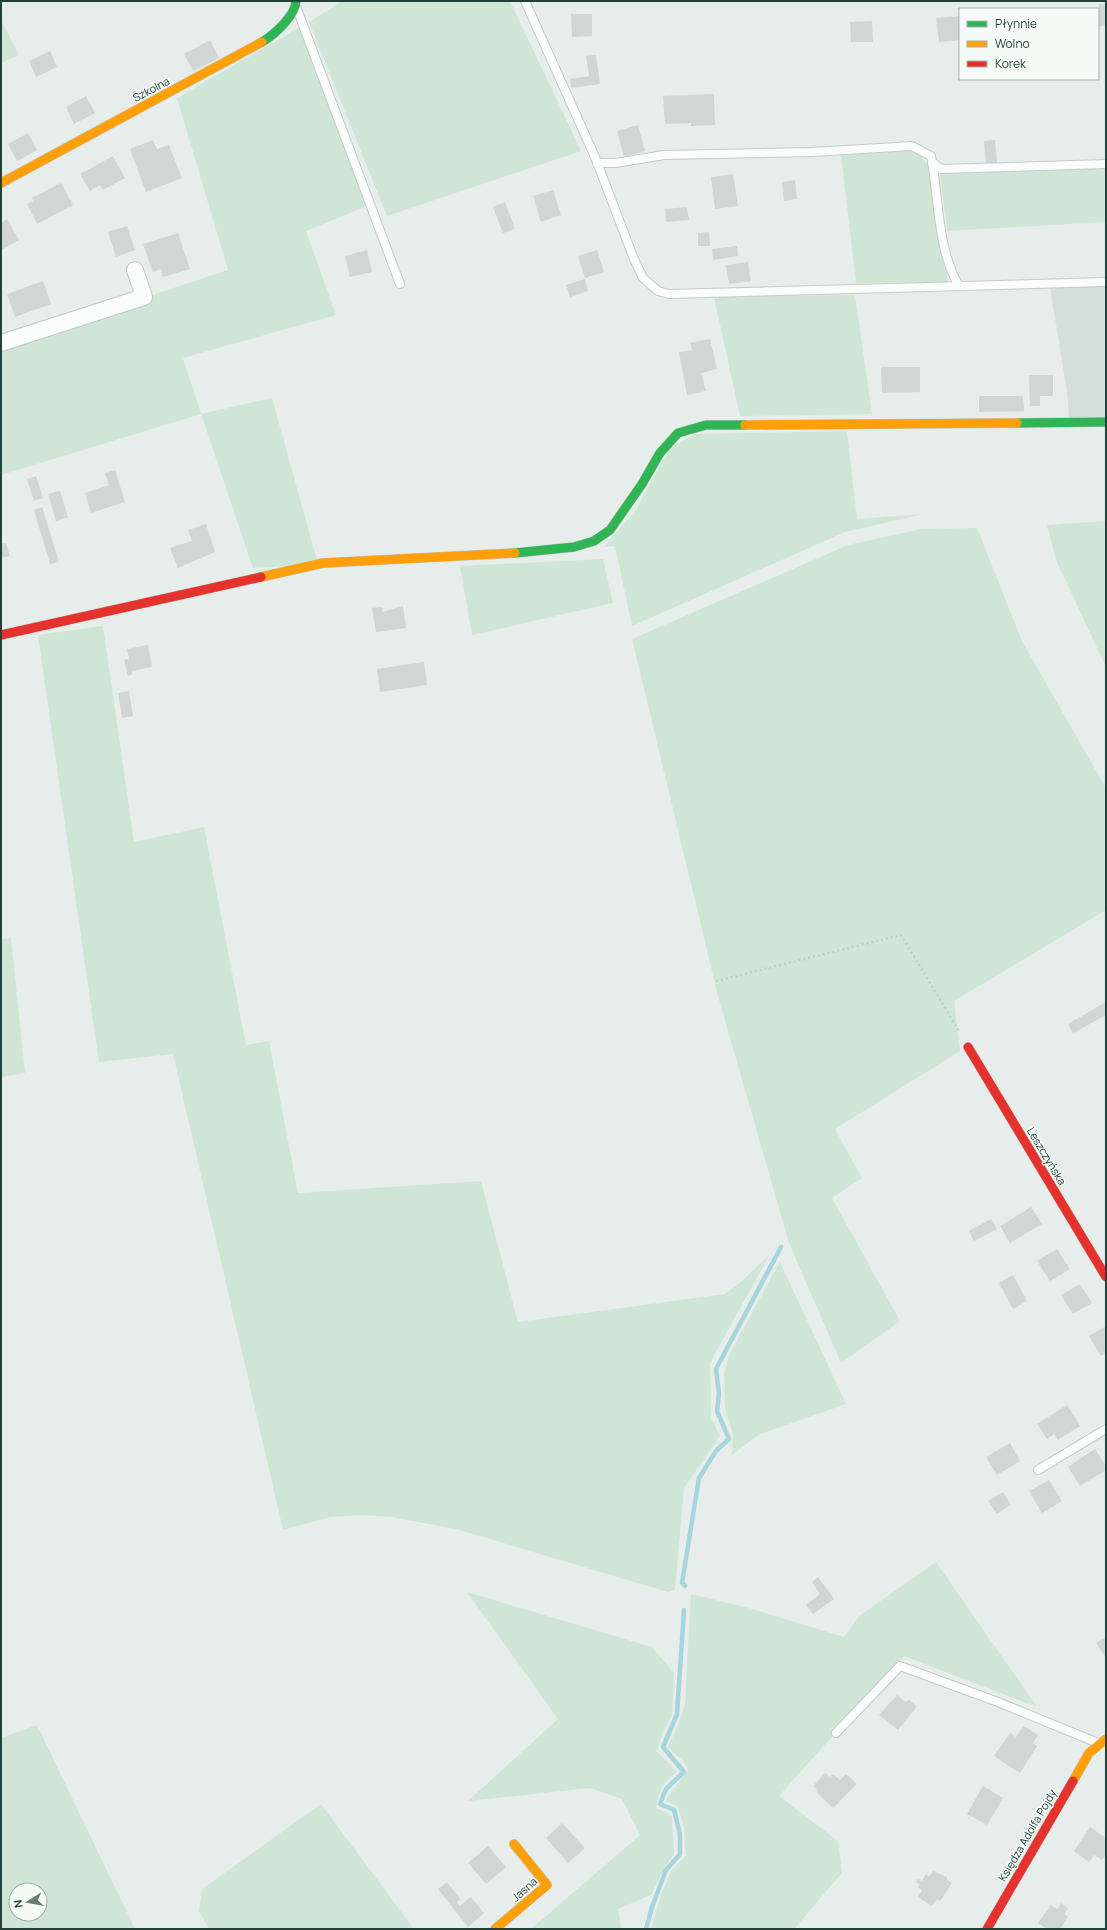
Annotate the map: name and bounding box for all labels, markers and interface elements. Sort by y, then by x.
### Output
legend [959,8,1099,80]
text: Płynnie [995,15,1037,32]
text: Wolno [995,35,1030,52]
text: Korek [995,55,1027,72]
street label: Szkolna [130,73,172,105]
street label: Leszczyńska [1024,1124,1070,1188]
street label: Księdza Adolfa Pojdy [994,1786,1060,1884]
street label: Jasna [508,1874,540,1904]
north arrow [8,1882,48,1922]
text: N [10,1899,26,1909]

